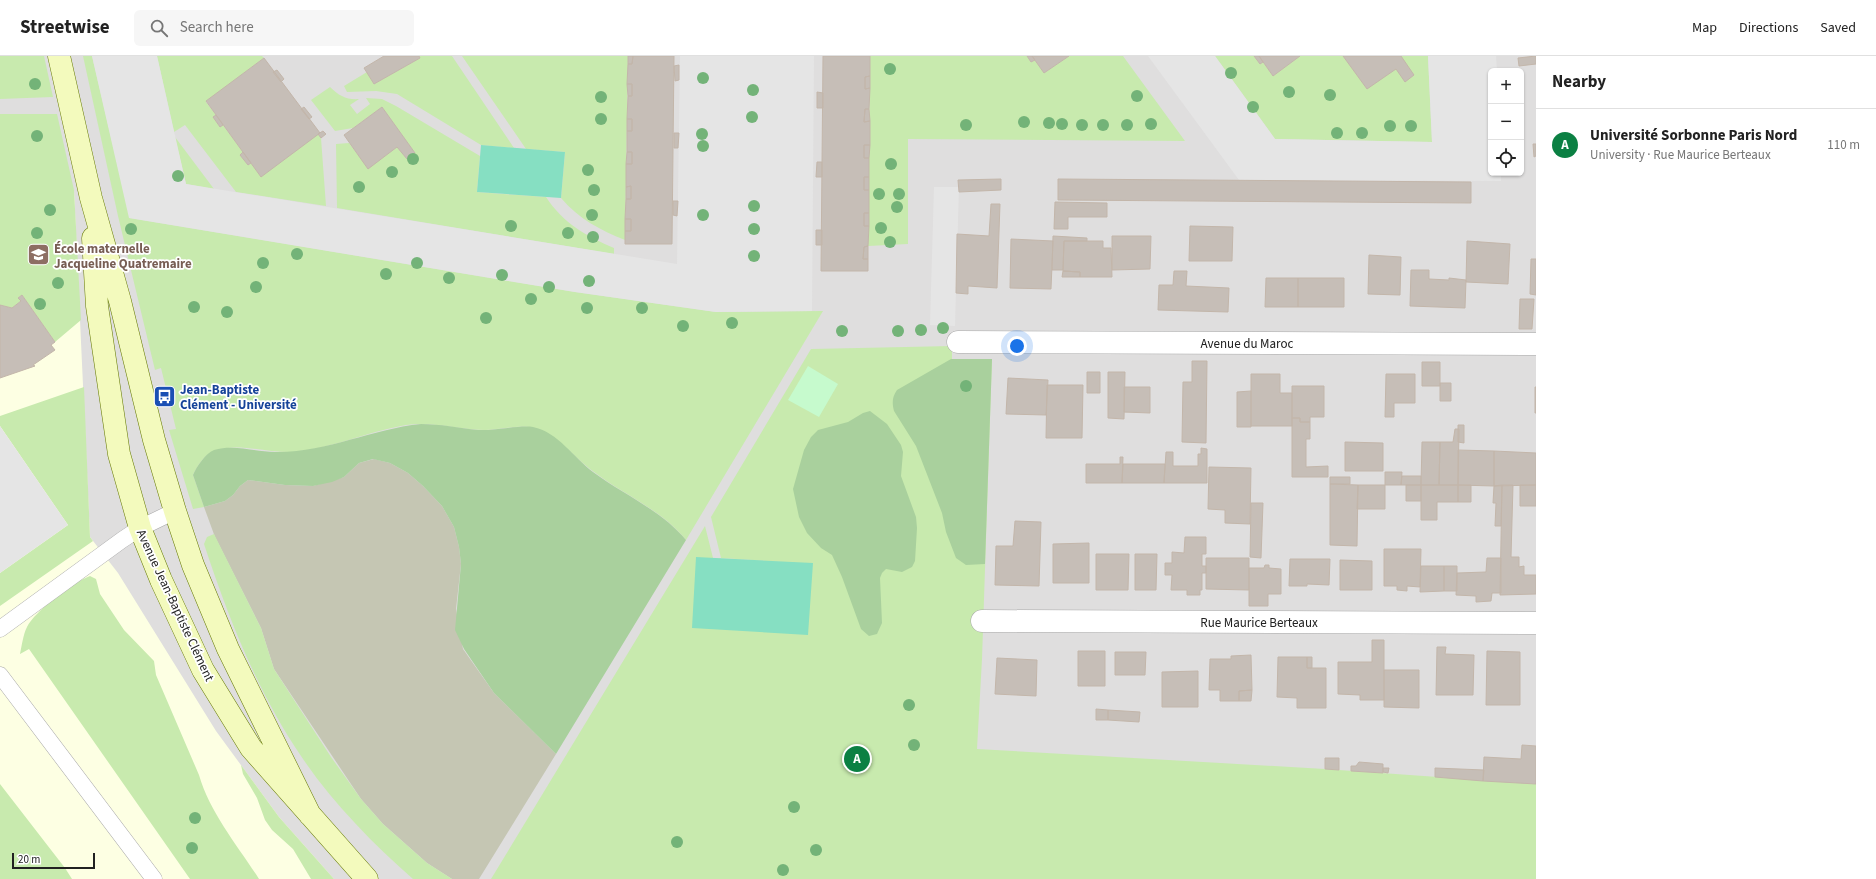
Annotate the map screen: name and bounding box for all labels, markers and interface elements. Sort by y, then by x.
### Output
search box [134,10,414,46]
text: Streetwise [20,14,110,41]
icon: search [148,17,170,39]
text: Search here [180,17,254,38]
text: Map [1692,18,1717,38]
text: Directions [1739,18,1798,38]
text: Saved [1820,18,1856,38]
map controls [1488,68,1524,176]
button: + [1488,68,1524,104]
text: Nearby [1552,70,1606,94]
button: − [1488,104,1524,140]
text: Université Sorbonne Paris Nord [1590,125,1797,146]
text: A [1561,136,1569,154]
text: 110 m [1827,136,1860,154]
button: locate [1488,140,1524,176]
text: University · Rue Maurice Berteaux [1590,146,1771,164]
place label: École maternelle Jacqueline Quatremaire [54,240,192,273]
school or university icon: École maternelle Jacqueline Quatremaire [26,242,52,268]
street label: Avenue du Maroc [1201,335,1294,353]
your location [1007,336,1027,356]
place label: Jean-Baptiste Clément - Université [180,381,297,414]
bus stop icon: Jean-Baptiste Clément - Université [151,383,177,409]
street label: Avenue Jean-Baptiste Clément [132,526,219,685]
street label: Rue Maurice Berteaux [1200,614,1318,632]
pin: A [844,744,870,774]
scale bar [12,851,95,870]
text: 20 m [18,852,40,867]

